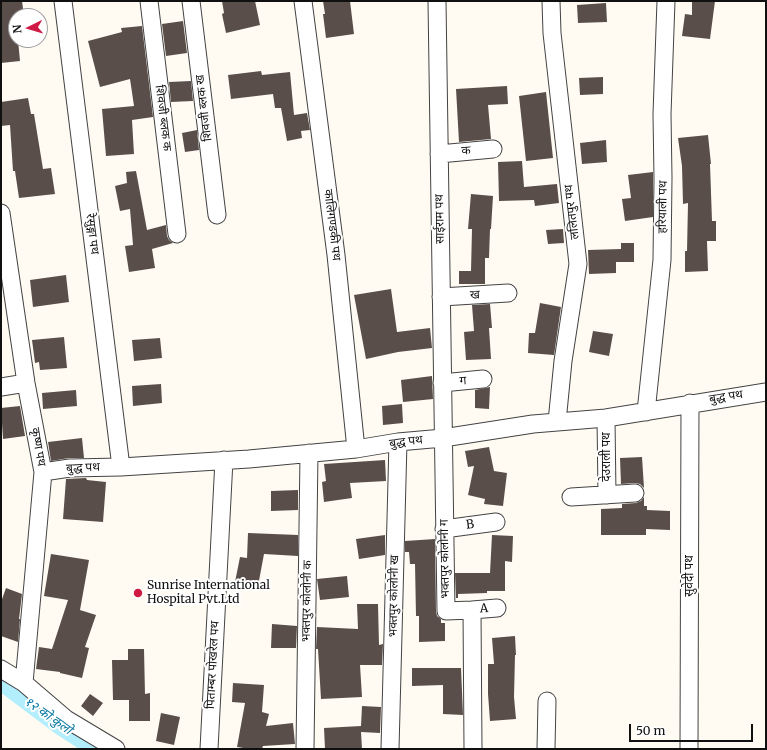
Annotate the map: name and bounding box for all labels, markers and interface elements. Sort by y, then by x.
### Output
north arrow [8,8,48,48]
text: N [10,24,24,34]
street label: शिवजी ब्लक ख [193,74,215,142]
street label: शिवजी ब्लक क [152,84,174,152]
street label: क [461,143,471,159]
street label: हरियाली पथ [655,180,671,234]
street label: ललितपुर पथ [561,184,583,240]
street label: कालिगण्डकी पथ [320,188,344,262]
street label: साईराम पथ [432,194,448,244]
street label: रेसुङ्गा पथ [82,213,102,255]
street label: ख [470,288,480,302]
street label: ग [459,374,467,388]
street label: बुद्ध पथ [708,387,744,407]
street label: कृष्ण पथ [28,427,48,467]
street label: देउराली पथ [600,432,614,482]
street label: बुद्ध पथ [388,433,424,451]
street label: बुद्ध पथ [66,460,100,476]
street label: B [465,517,475,533]
street label: भक्तपुर कोलोनी ग [437,519,453,599]
street label: भक्तपुर कोलोनी ख [386,555,402,637]
street label: सुवेदी पथ [683,555,697,597]
street label: भक्तपुर कोलोनी क [299,560,315,642]
place label: Sunrise International Hospital Pvt.Ltd [147,579,270,607]
marker: Sunrise International Hospital Pvt.Ltd [132,587,144,599]
street label: A [479,602,489,616]
street label: पिताम्बर पोखरेल पथ [203,620,223,710]
water label: १२ को कुलो [21,694,75,738]
scale bar [631,716,755,742]
text: 50 m [636,723,665,738]

